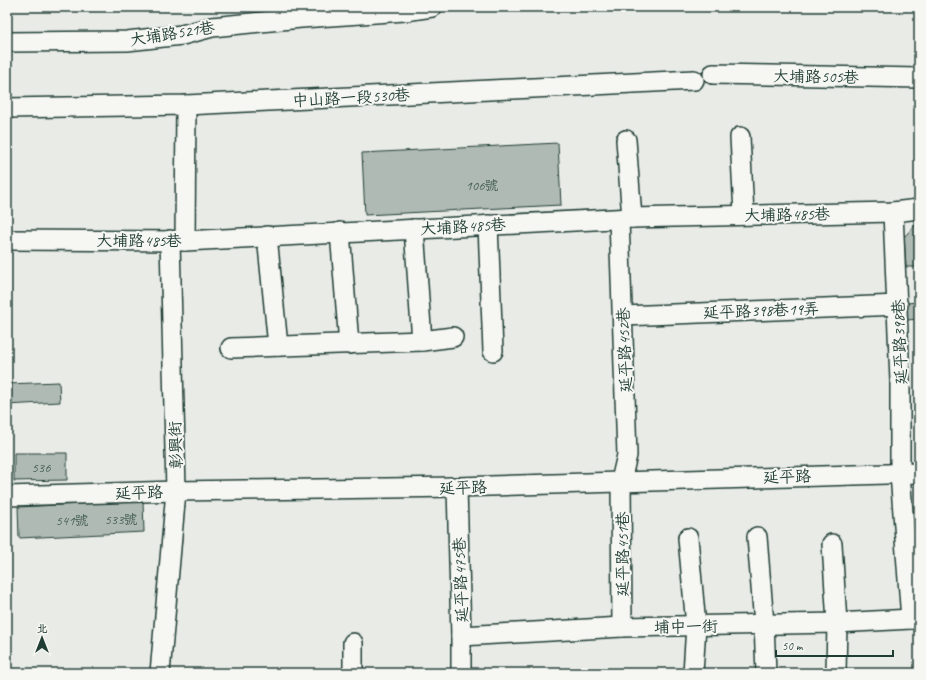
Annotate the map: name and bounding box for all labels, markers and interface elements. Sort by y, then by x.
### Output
street label: 大埔路521巷 [128,17,216,51]
street label: 大埔路505巷 [773,66,859,88]
street label: 中山路一段530巷 [292,85,410,111]
house number: 106號 [466,177,498,194]
street label: 大埔路485巷 [744,204,830,226]
street label: 大埔路485巷 [420,215,506,239]
street label: 大埔路485巷 [96,231,182,251]
street label: 延平路398巷19弄 [703,299,819,323]
street label: 延平路398巷 [889,299,911,385]
street label: 延平路452巷 [614,307,636,393]
street label: 彰興街 [165,421,187,469]
house number: 536 [32,459,51,476]
street label: 延平路 [763,466,811,488]
street label: 延平路 [439,477,487,499]
street label: 延平路 [115,482,163,504]
house number: 533號 [105,511,137,528]
street label: 延平路451巷 [613,511,633,597]
house number: 541號 [56,512,88,529]
street label: 延平路475巷 [450,537,472,623]
street label: 埔中一街 [654,616,718,638]
north arrow [22,618,62,658]
text: 北 [37,621,48,635]
scale bar [776,632,893,658]
text: 50 m [782,638,804,654]

